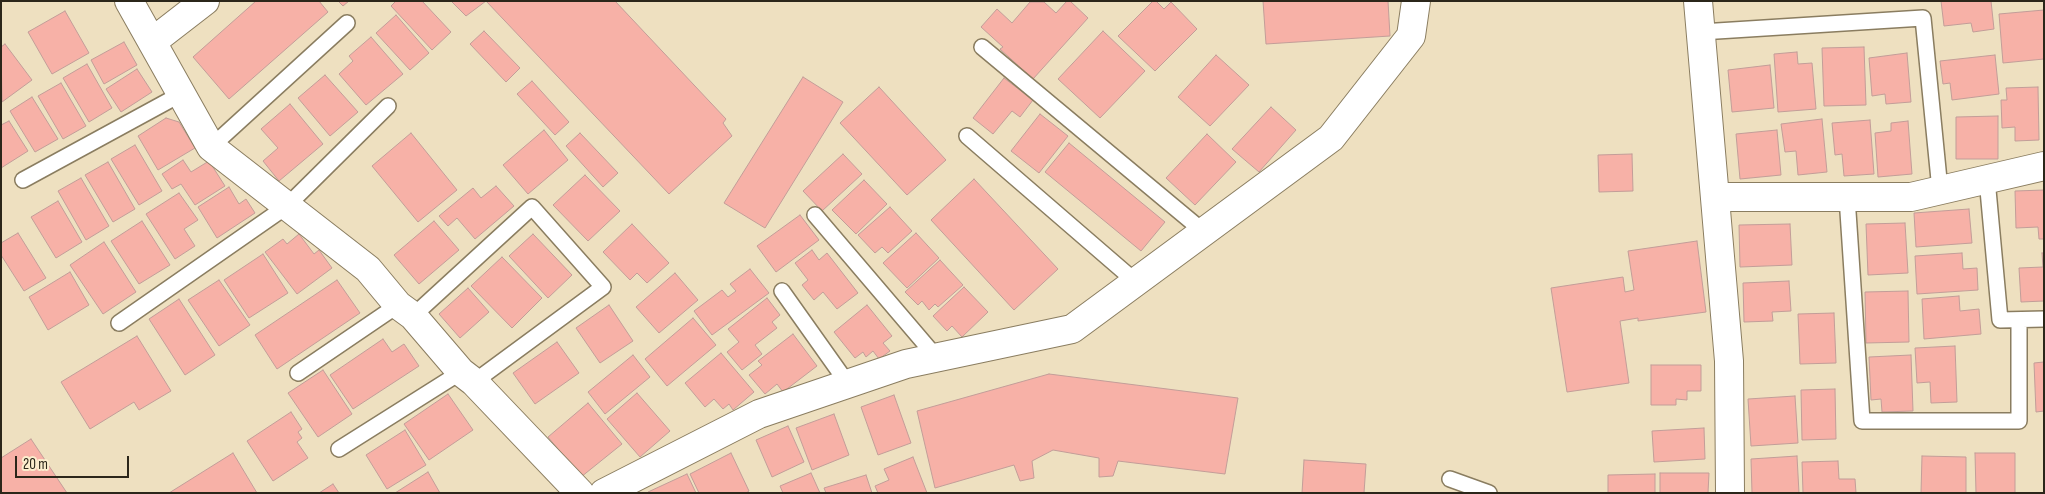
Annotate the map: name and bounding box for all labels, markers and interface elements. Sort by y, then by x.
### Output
scale bar [18,446,131,478]
text: 20 m [23,455,48,474]

